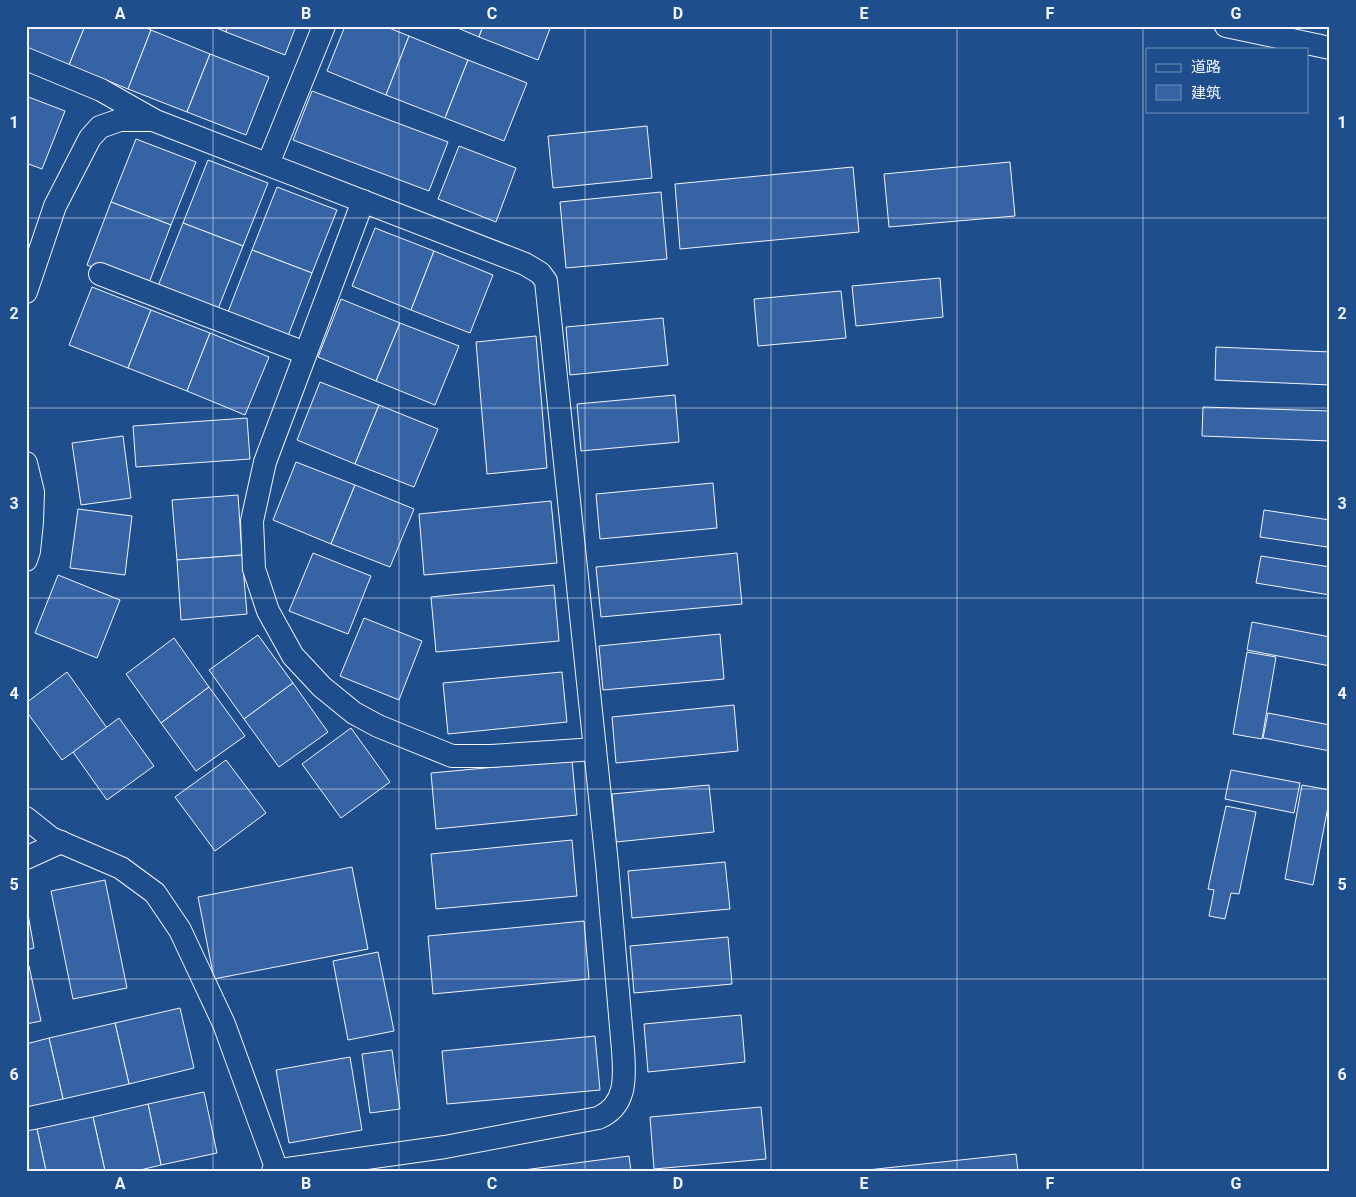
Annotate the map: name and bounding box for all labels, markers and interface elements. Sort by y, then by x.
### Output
text: A [115,4,126,23]
text: B [301,4,311,23]
text: C [487,4,497,23]
text: D [673,4,683,23]
text: E [860,4,869,23]
text: F [1046,4,1055,23]
text: G [1231,4,1242,23]
legend [1146,48,1308,112]
text: 道路 [1191,58,1221,76]
text: 建筑 [1191,84,1221,102]
text: 1 [9,113,19,132]
text: 1 [1337,113,1347,132]
text: 2 [9,304,19,323]
text: 2 [1337,304,1347,323]
text: 3 [9,494,19,513]
text: 3 [1337,494,1347,513]
text: 4 [9,684,19,703]
text: 4 [1337,684,1347,703]
text: 5 [9,875,19,894]
text: 5 [1337,875,1347,894]
text: 6 [9,1065,19,1084]
text: 6 [1337,1065,1347,1084]
text: A [115,1174,126,1193]
text: B [301,1174,311,1193]
text: C [487,1174,497,1193]
text: D [673,1174,683,1193]
text: E [860,1174,869,1193]
text: F [1046,1174,1055,1193]
text: G [1231,1174,1242,1193]

